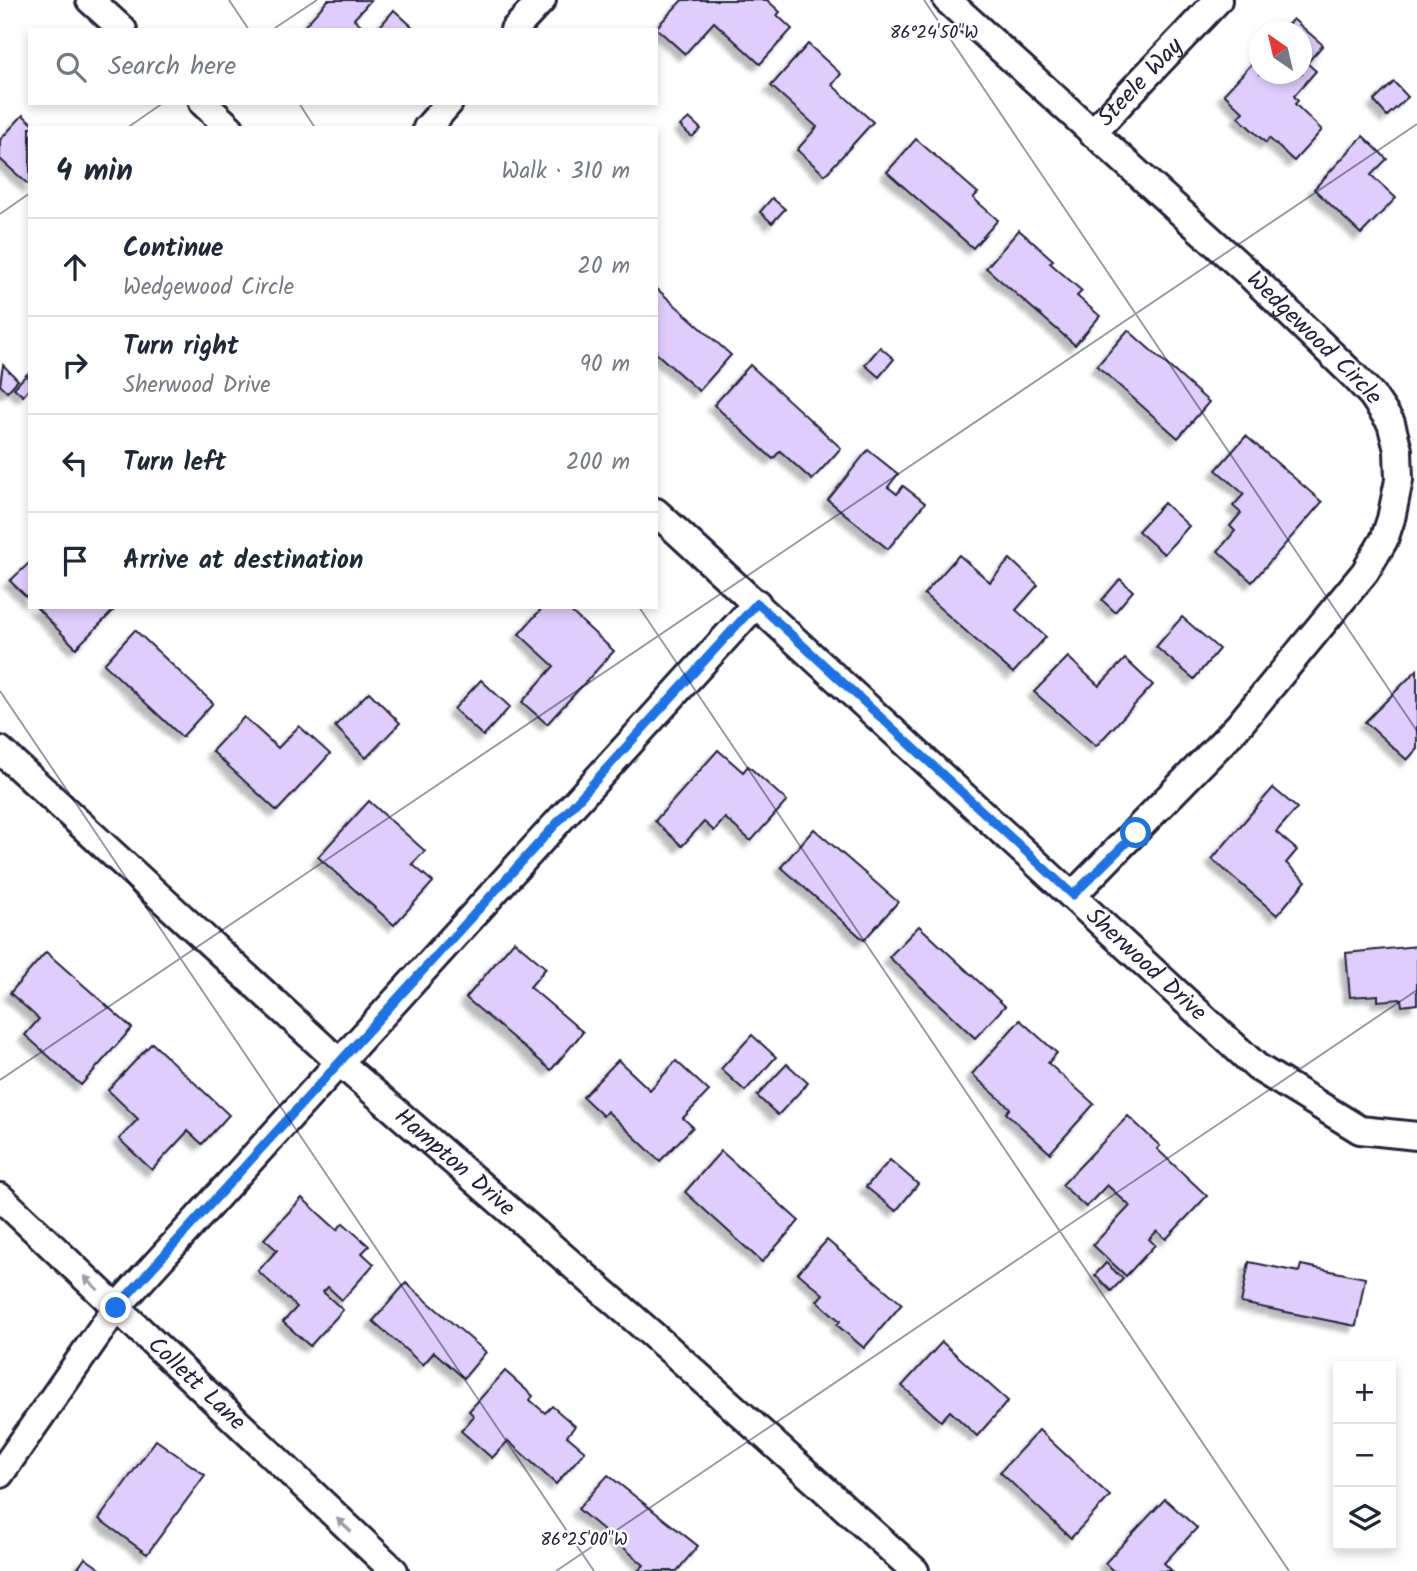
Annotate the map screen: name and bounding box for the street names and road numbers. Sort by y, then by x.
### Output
street label: Steele Way [1088,28,1193,136]
street label: Wedgewood Circle [1237,261,1393,413]
street label: Sherwood Drive [1076,898,1216,1031]
street label: Hampton Drive [385,1098,524,1227]
street label: Collett Lane [138,1327,255,1441]

